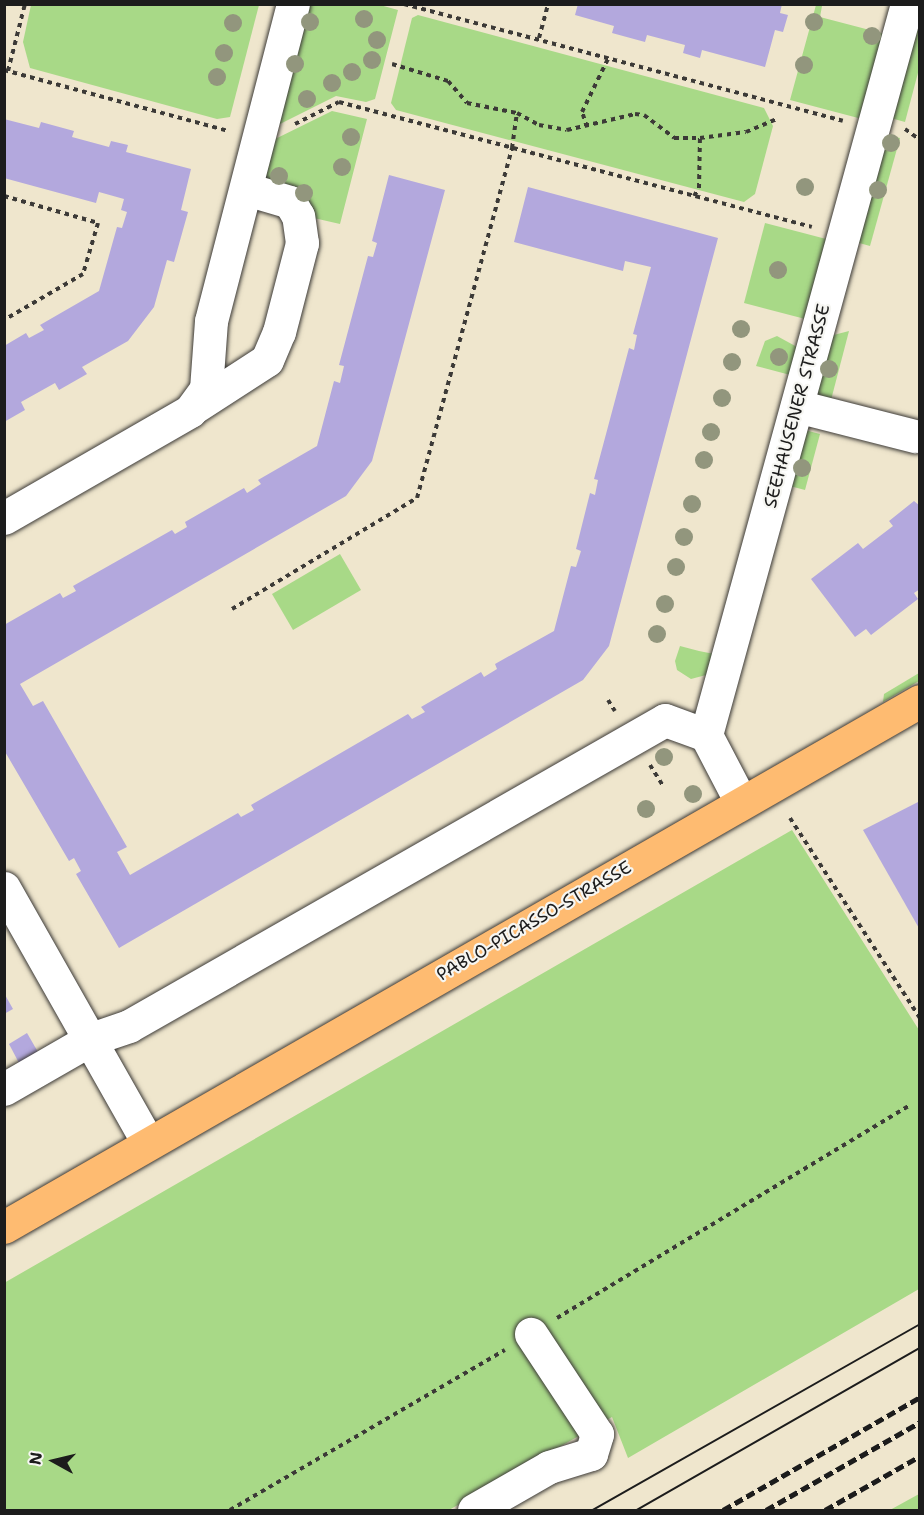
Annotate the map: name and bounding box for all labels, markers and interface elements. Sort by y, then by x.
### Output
street label: SEEHAUSENER STRASSE [759,302,835,510]
street label: PABLO-PICASSO-STRASSE [433,856,635,986]
north arrow [24,1431,84,1491]
text: N [24,1451,47,1466]

